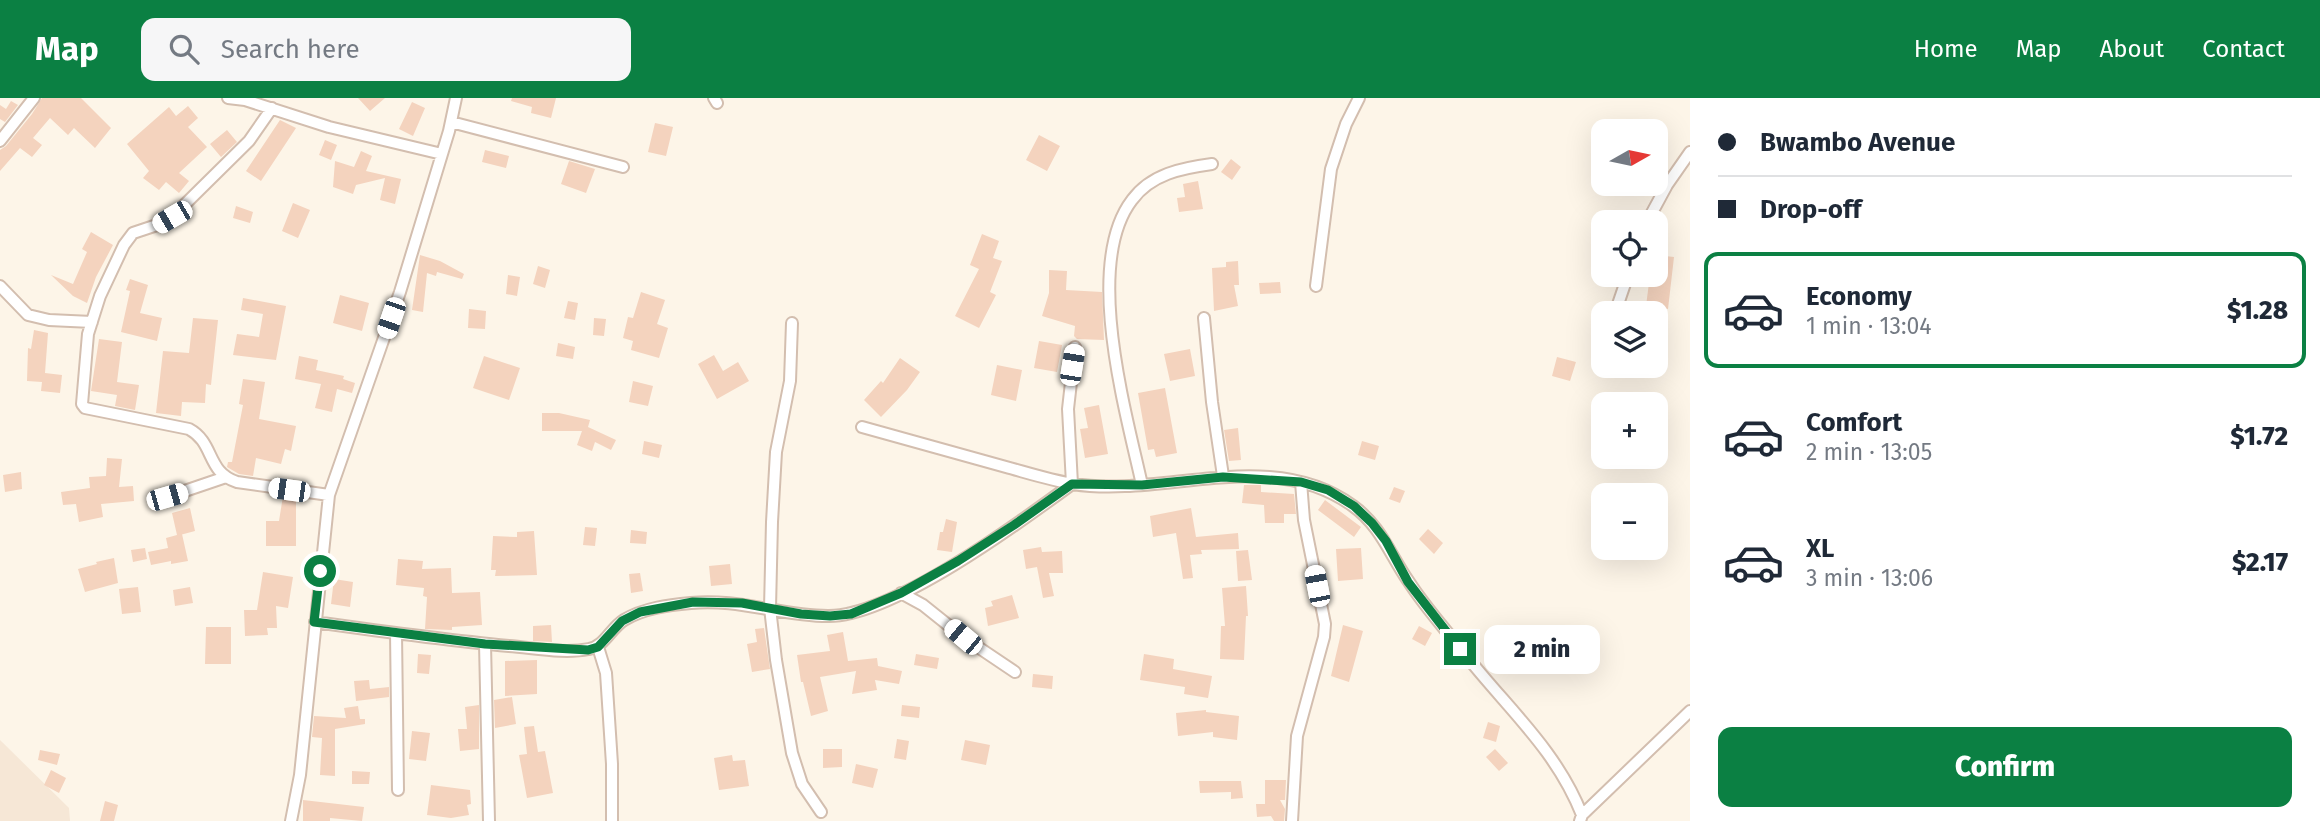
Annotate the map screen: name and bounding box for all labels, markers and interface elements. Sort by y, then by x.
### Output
search box [141,18,631,81]
text: Map [35,29,99,69]
icon: search [165,30,203,68]
text: Search here [221,34,360,65]
text: Home [1914,35,1978,63]
text: Map [2016,35,2062,63]
text: About [2100,35,2164,63]
text: Contact [2202,35,2285,63]
north arrow [1591,119,1668,196]
map controls [1591,119,1668,560]
text: Bwambo Avenue [1760,127,1955,158]
text: Drop-off [1760,194,1862,225]
car [149,197,196,237]
button: locate [1591,210,1668,287]
icon: car [1722,279,1785,342]
text: Economy [1806,281,1912,312]
car [375,295,408,341]
text: $1.28 [2227,295,2288,326]
button: layers [1591,301,1668,378]
text: 1 min · 13:04 [1806,312,1931,340]
car [1059,343,1086,387]
button: + [1591,392,1668,469]
icon: car [1722,405,1785,468]
text: Comfort [1806,407,1902,438]
text: $1.72 [2230,421,2288,452]
text: 2 min · 13:05 [1806,438,1932,466]
car [267,477,312,503]
car [144,481,191,513]
button: − [1591,483,1668,560]
icon: car [1722,531,1785,594]
text: XL [1806,533,1834,564]
text: $2.17 [2232,547,2288,578]
route start [304,555,336,587]
car [1303,563,1332,609]
text: 3 min · 13:06 [1806,564,1933,592]
car [941,615,986,659]
callout: 2 min [1484,624,1600,674]
route end [1444,633,1476,665]
text: 2 min [1514,635,1570,663]
button: Confirm [1718,727,2292,807]

